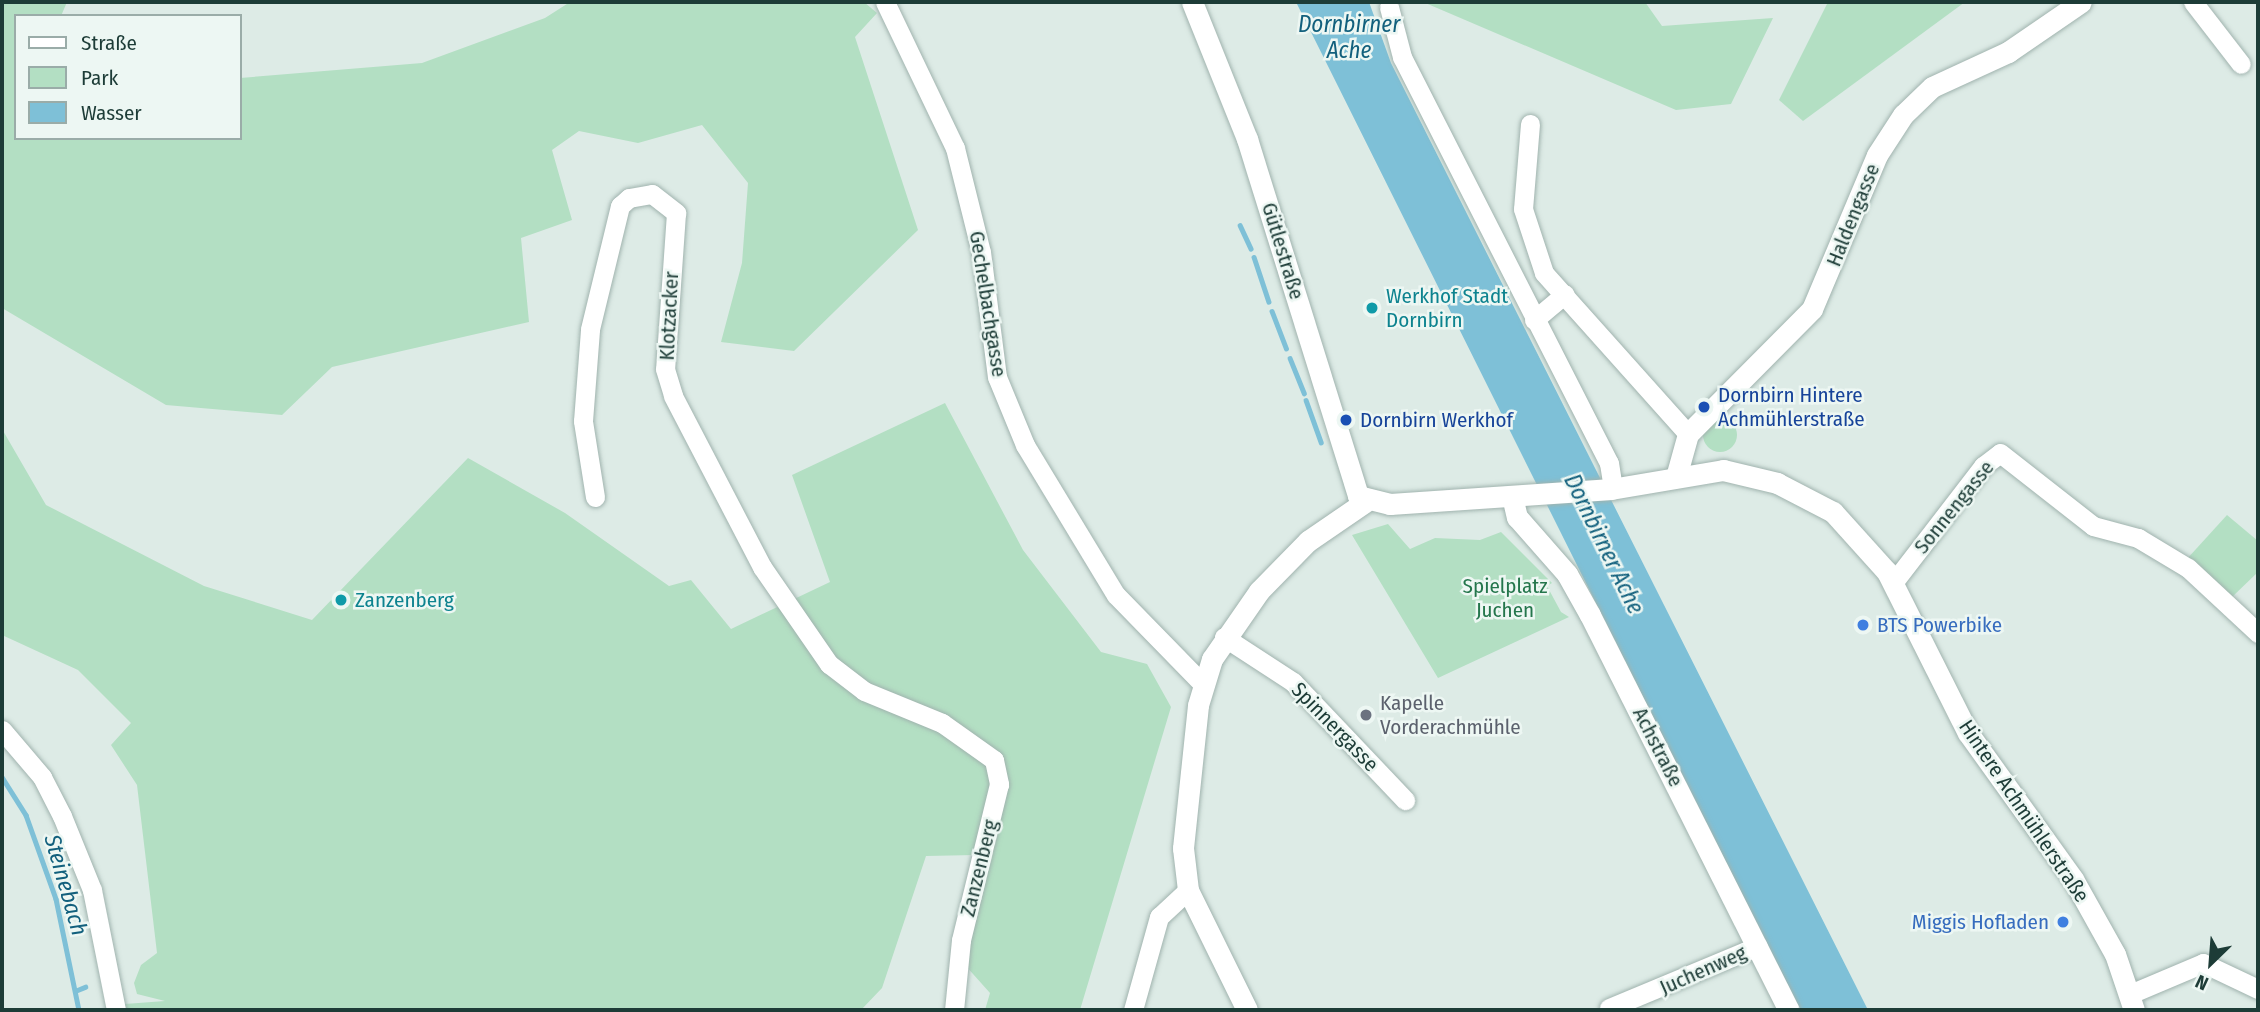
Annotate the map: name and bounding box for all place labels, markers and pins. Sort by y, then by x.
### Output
place label: Werkhof Stadt Dornbirn [1386,283,1508,333]
marker: Werkhof Stadt Dornbirn [1364,300,1380,316]
place label: Dornbirn Hintere Achmühlerstraße [1718,382,1865,432]
marker: Dornbirn Hintere Achmühlerstraße [1696,399,1712,415]
place label: Dornbirn Werkhof [1360,407,1513,433]
marker: Dornbirn Werkhof [1338,412,1354,428]
place label: Zanzenberg [355,587,454,613]
marker: Zanzenberg [333,592,349,608]
place label: BTS Powerbike [1877,612,2002,638]
marker: BTS Powerbike [1855,617,1871,633]
place label: Kapelle Vorderachmühle [1380,690,1521,740]
marker: Kapelle Vorderachmühle [1358,707,1374,723]
place label: Miggis Hofladen [1912,909,2049,935]
marker: Miggis Hofladen [2055,914,2071,930]

